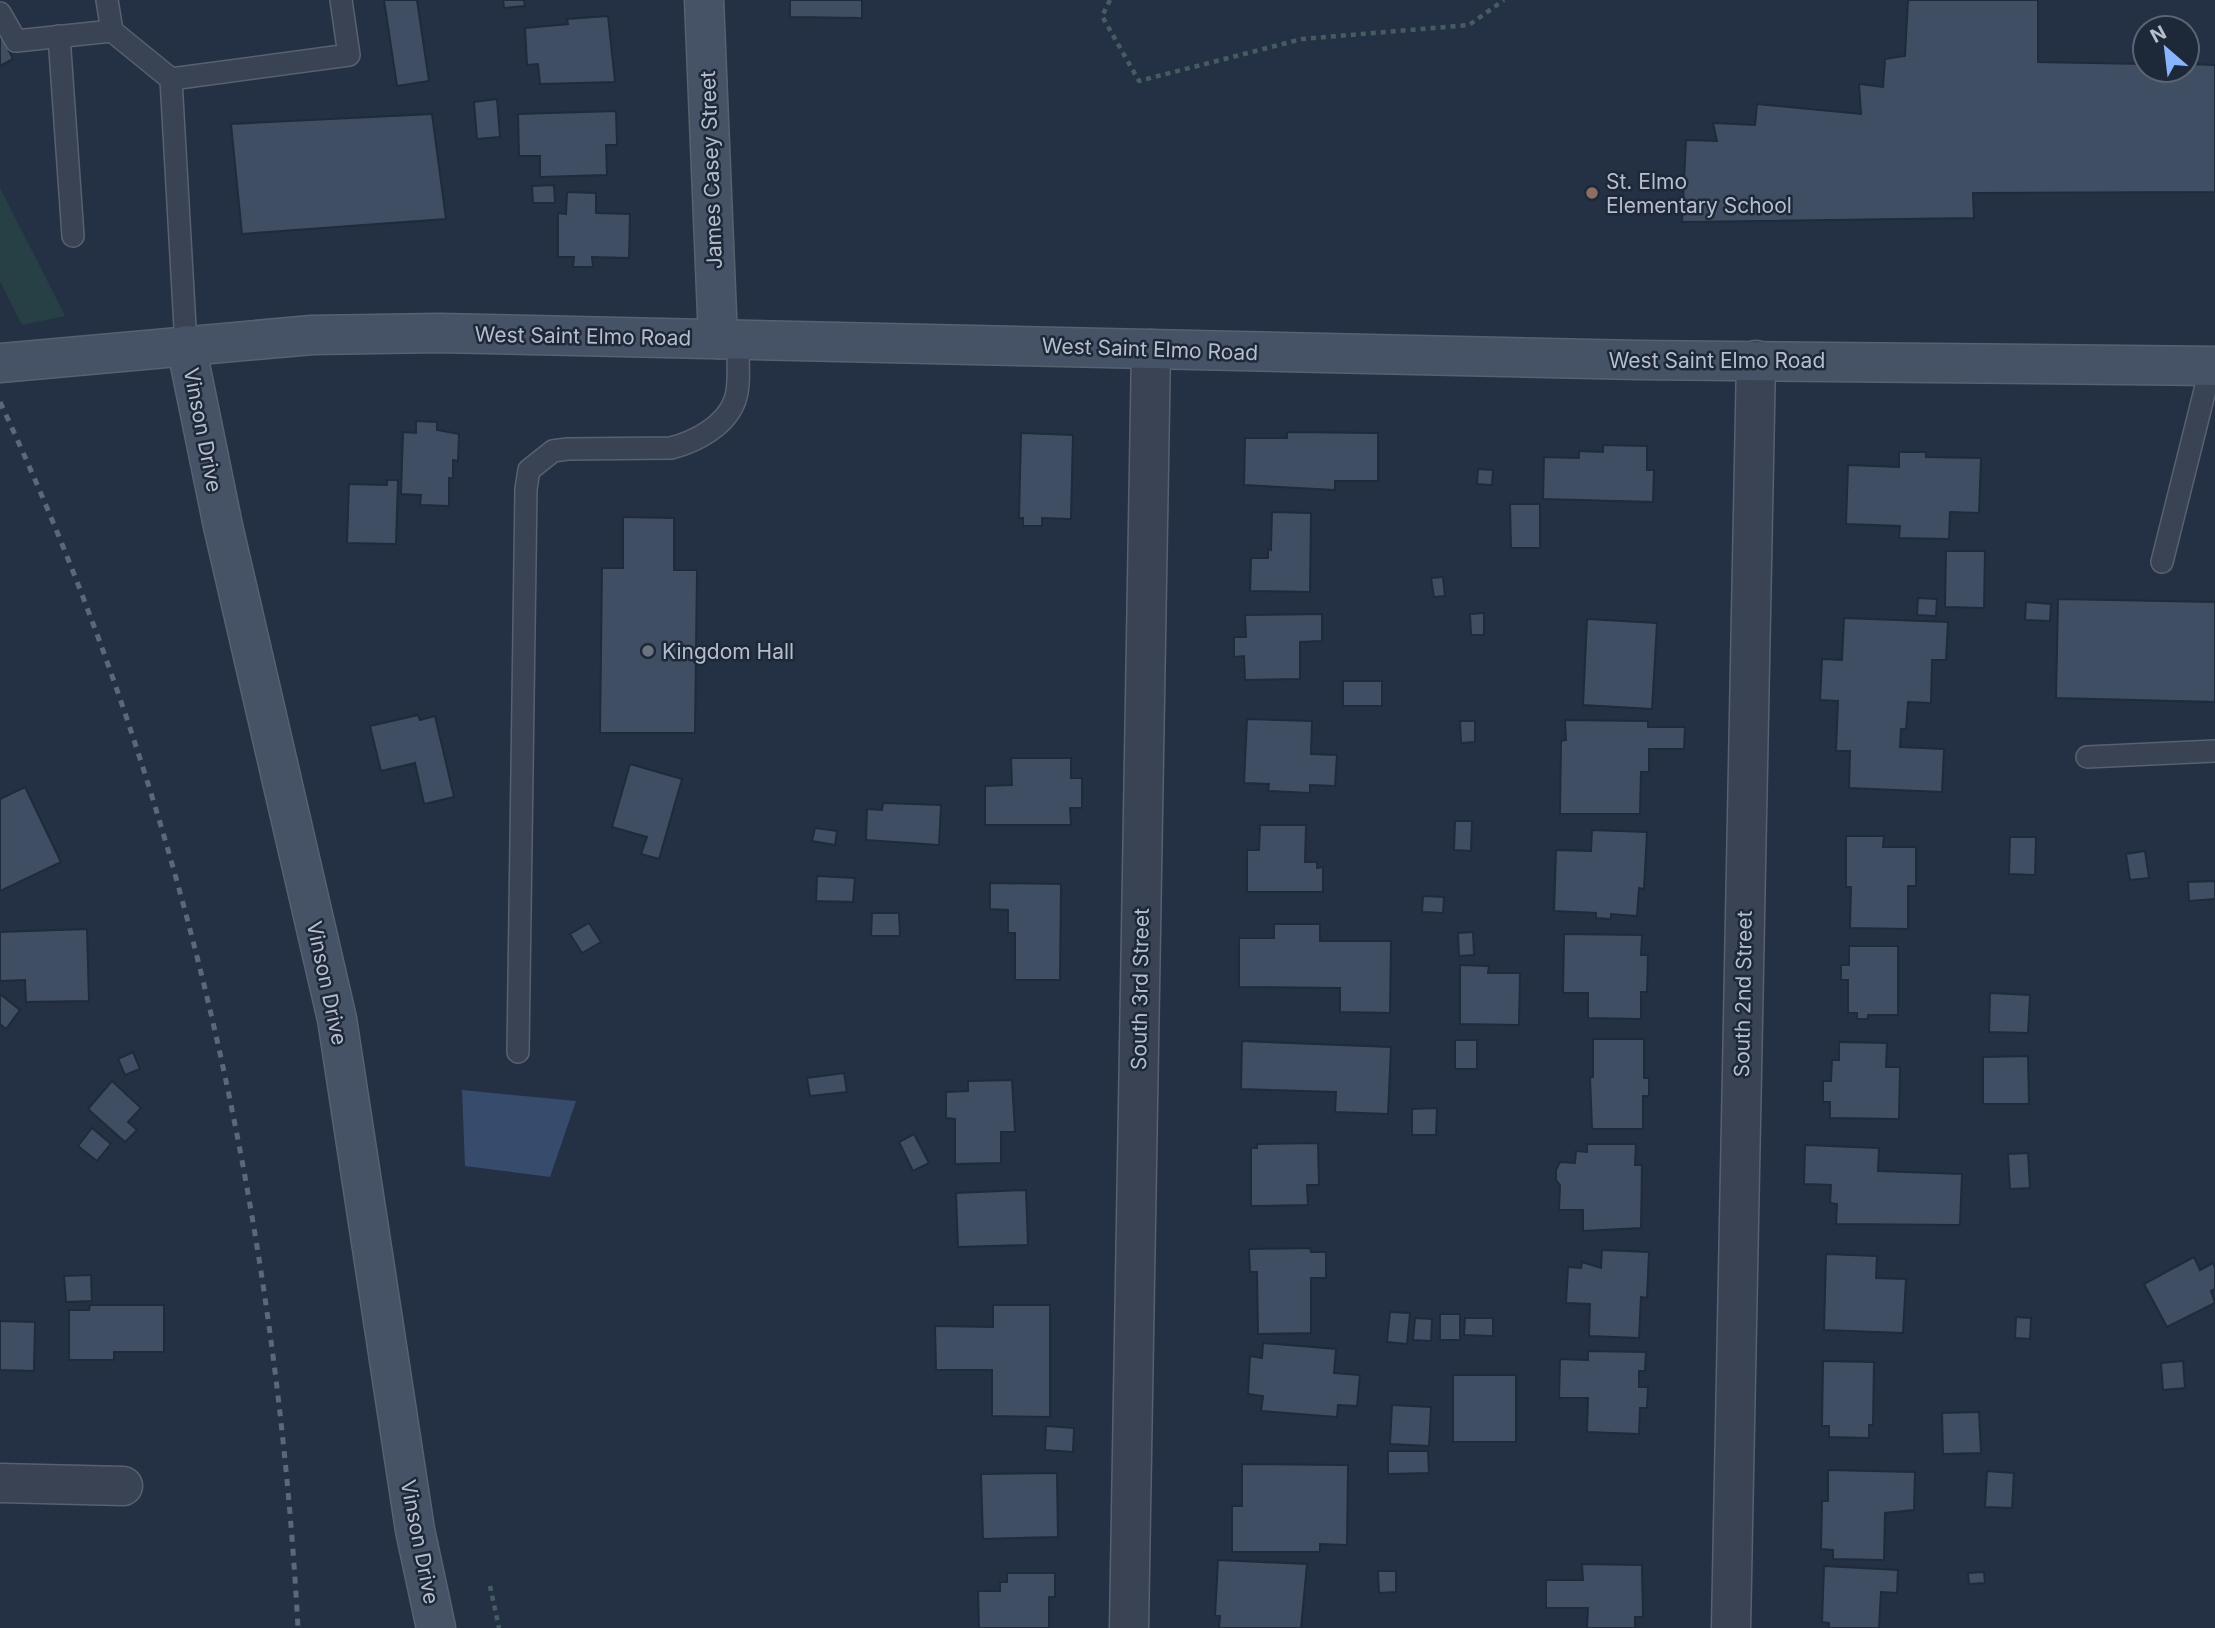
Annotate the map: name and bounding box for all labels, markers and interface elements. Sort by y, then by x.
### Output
north arrow [2131,14,2201,84]
text: N [2146,21,2170,48]
street label: James Casey Street [695,70,727,270]
place label: St. Elmo Elementary School [1606,169,1792,218]
marker: St. Elmo Elementary School [1584,185,1600,201]
street label: West Saint Elmo Road [475,322,691,350]
street label: West Saint Elmo Road [1041,333,1259,365]
street label: West Saint Elmo Road [1609,348,1825,373]
street label: Vinson Drive [179,366,227,494]
place label: Kingdom Hall [662,639,794,664]
marker: Kingdom Hall [640,643,656,659]
street label: South 3rd Street [1126,908,1154,1070]
street label: South 2nd Street [1729,910,1757,1078]
street label: Vinson Drive [302,919,352,1047]
street label: Vinson Drive [396,1478,444,1606]

